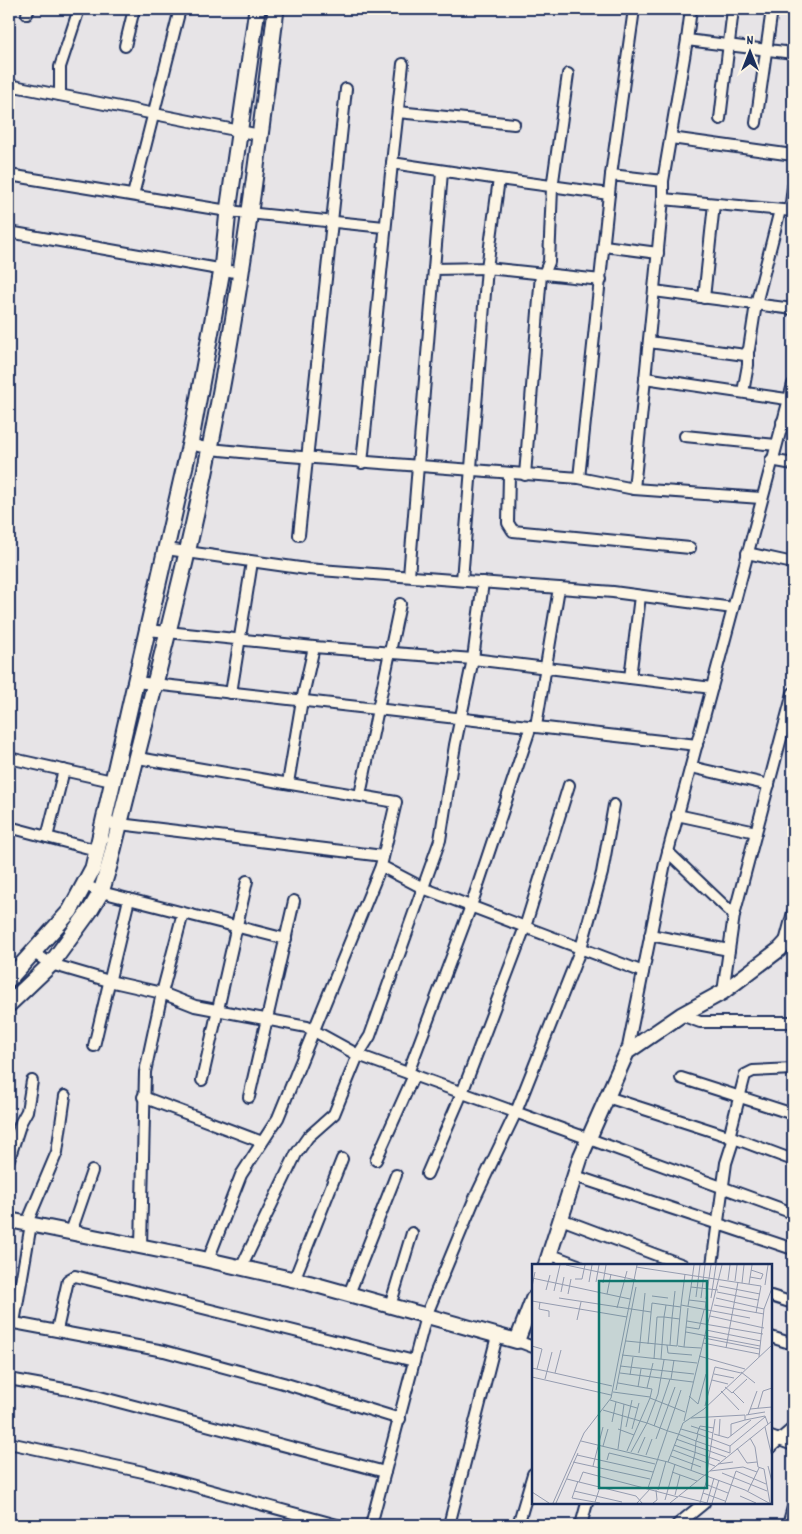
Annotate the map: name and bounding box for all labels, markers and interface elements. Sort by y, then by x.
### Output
north arrow [724,28,774,78]
text: N [747,31,754,51]
inset map [532,1264,772,1504]

